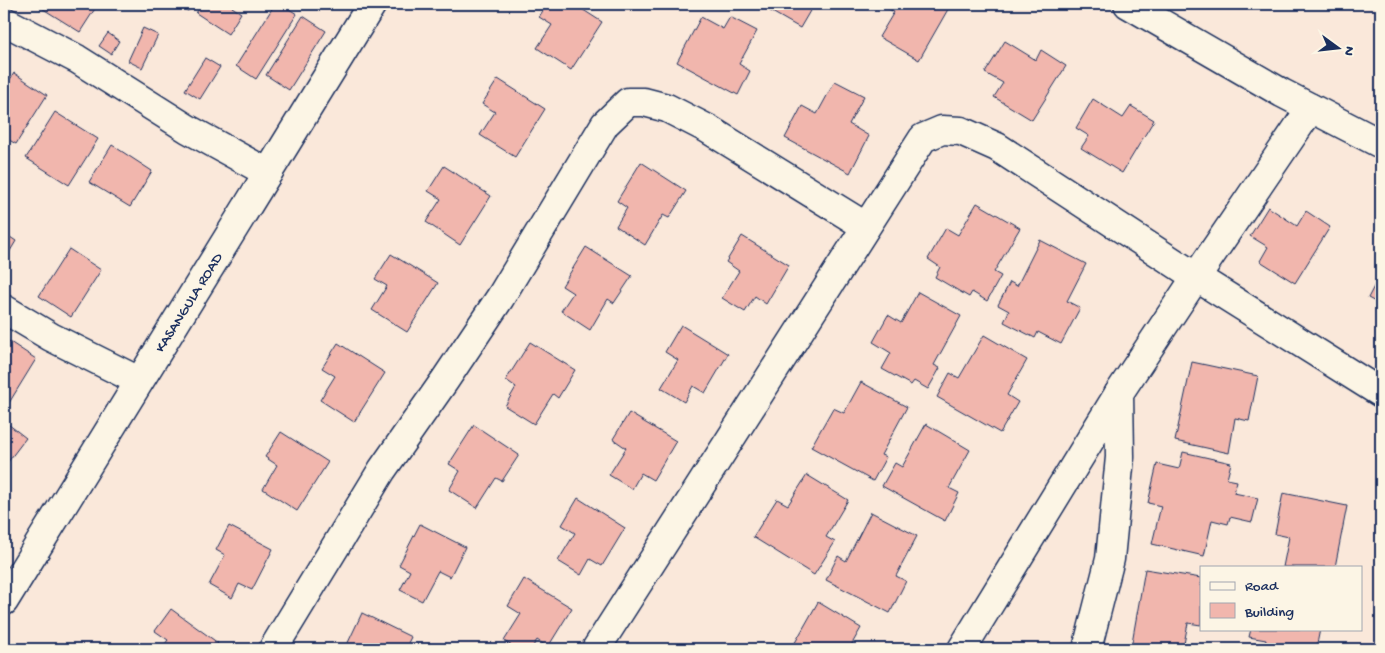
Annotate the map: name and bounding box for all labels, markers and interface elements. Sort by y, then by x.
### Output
north arrow [1312,22,1362,72]
text: N [1339,44,1358,57]
street label: KASANGULA ROAD [152,250,228,356]
legend [1200,566,1362,630]
text: Road [1245,578,1279,596]
text: Building [1244,604,1294,622]

